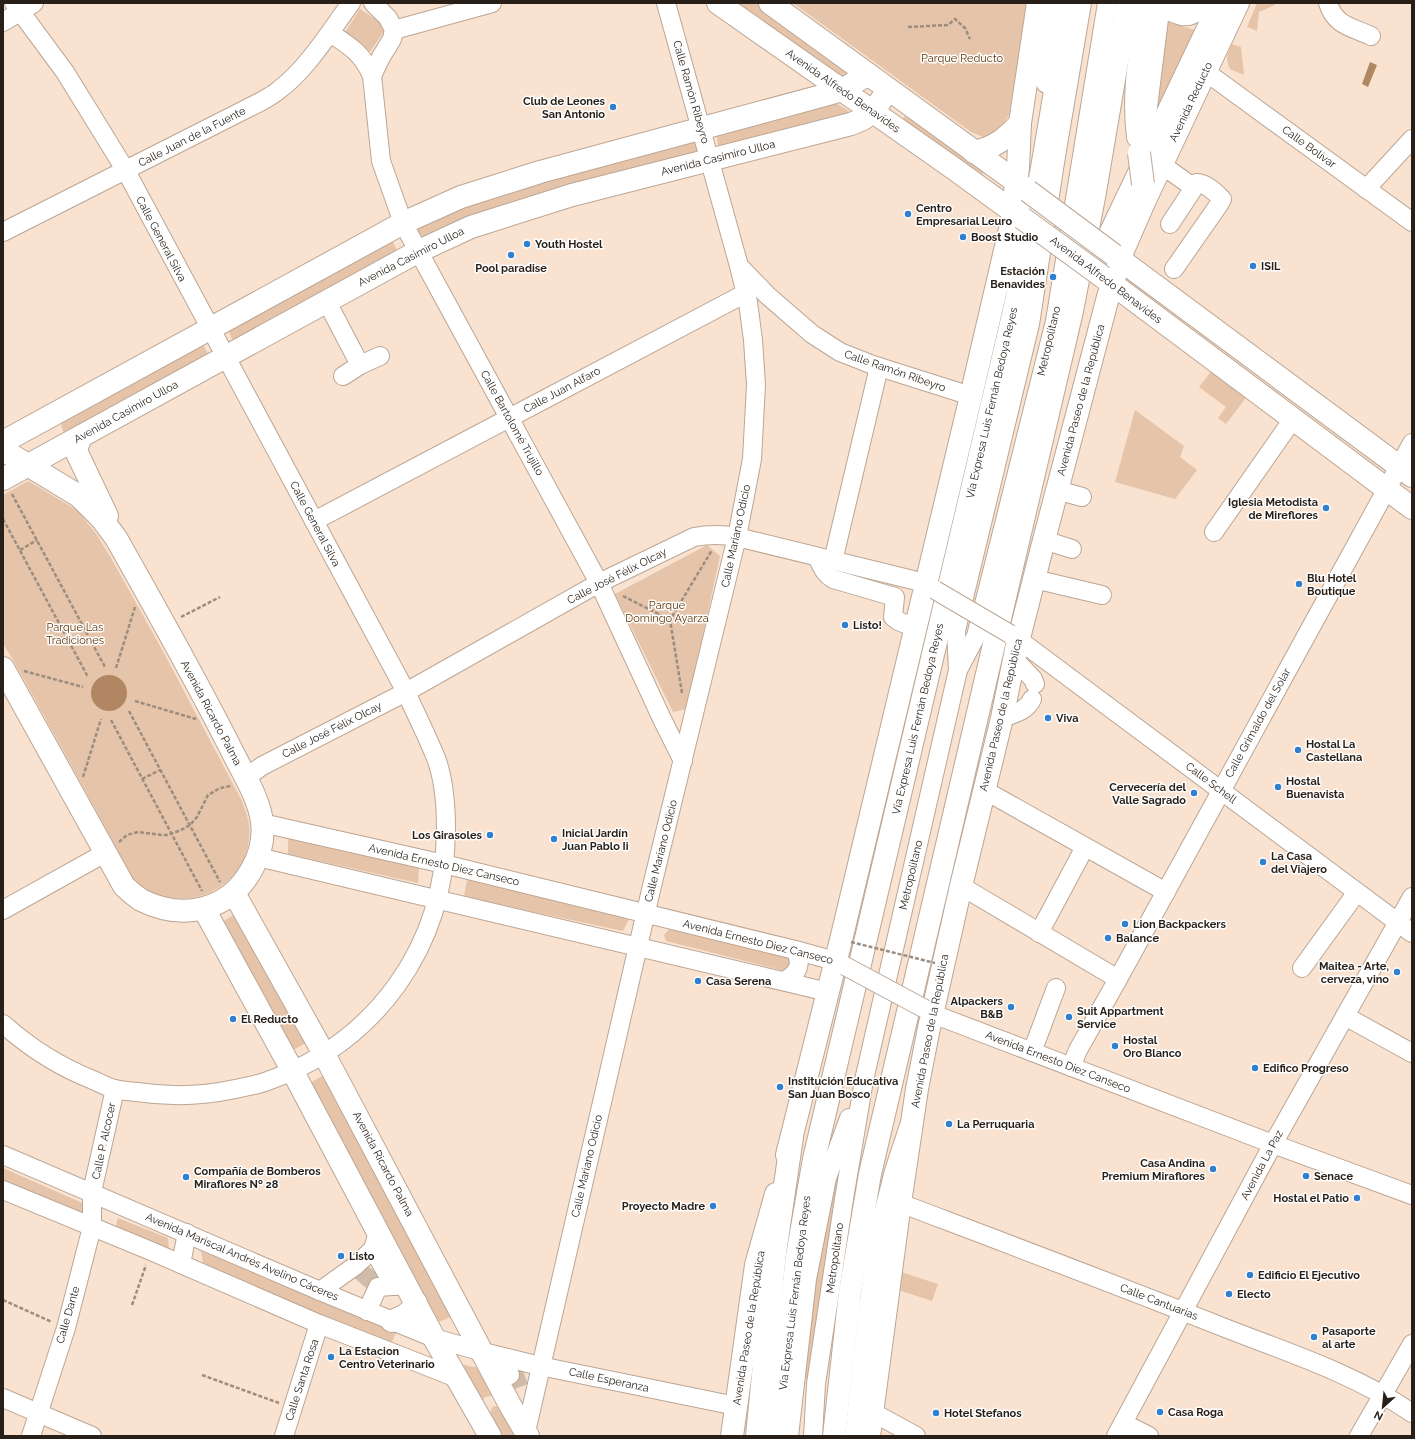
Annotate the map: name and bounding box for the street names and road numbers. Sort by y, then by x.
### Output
street label: Calle Ramón Ribeyro [670,39,712,145]
street label: Avenida Alfredo Benavides [783,47,903,135]
street label: Avenida Reducto [1167,60,1215,144]
street label: Calle Juan de la Fuente [136,104,248,170]
street label: Calle Bolívar [1279,123,1339,171]
street label: Avenida Casimiro Ulloa [660,138,776,178]
street label: Calle General Silva [133,194,189,284]
street label: Avenida Casimiro Ulloa [356,225,466,289]
street label: Avenida Alfredo Benavides [1048,234,1164,326]
street label: Metropolitano [1035,304,1063,377]
street label: Vía Expresa Luis Fernán Bedoya Reyes [964,306,1020,500]
street label: Avenida Paseo de la República [1054,323,1108,477]
street label: Calle Ramón Ribeyro [843,348,948,395]
street label: Calle Juan Alfaro [521,364,603,416]
street label: Calle Bartolomé Trujillo [478,368,547,478]
street label: Avenida Casimiro Ulloa [72,378,180,446]
street label: Calle General Silva [287,479,343,569]
street label: Calle Mariano Odicio [719,483,753,589]
street label: Calle José Félix Olcay [565,545,669,607]
street label: Vía Expresa Luis Fernán Bedoya Reyes [890,622,946,816]
street label: Avenida Paseo de la República [977,637,1025,793]
street label: Avenida Ricardo Palma [178,658,244,768]
street label: Calle Grimaldo del Solar [1222,666,1294,780]
street label: Calle José Félix Olcay [280,699,384,761]
street label: Calle Schell [1183,760,1239,806]
street label: Calle Mariano Odicio [642,798,680,903]
street label: Metropolitano [897,838,925,911]
street label: Avenida Ernesto Diez Canseco [367,841,521,889]
street label: Avenida Ernesto Diez Canseco [682,917,835,967]
street label: Avenida Paseo de la República [909,953,951,1109]
street label: Avenida Ernesto Diez Canseco [984,1028,1133,1096]
street label: Calle P. Alcocer [89,1101,119,1181]
street label: Avenida Ricardo Palma [350,1109,416,1219]
street label: Calle Mariano Odicio [569,1113,605,1219]
street label: Avenida La Paz [1238,1127,1286,1202]
street label: Vía Expresa Luis Fernán Bedoya Reyes [777,1195,813,1391]
street label: Avenida Mariscal Andrés Avelino Cáceres [144,1210,340,1304]
street label: Metropolitano [824,1221,846,1294]
street label: Avenida Paseo de la República [730,1250,768,1406]
street label: Calle Cantuarias [1118,1281,1200,1323]
street label: Calle Dante [54,1284,83,1345]
street label: Calle Santa Rosa [283,1337,321,1423]
street label: Calle Esperanza [568,1365,650,1395]

